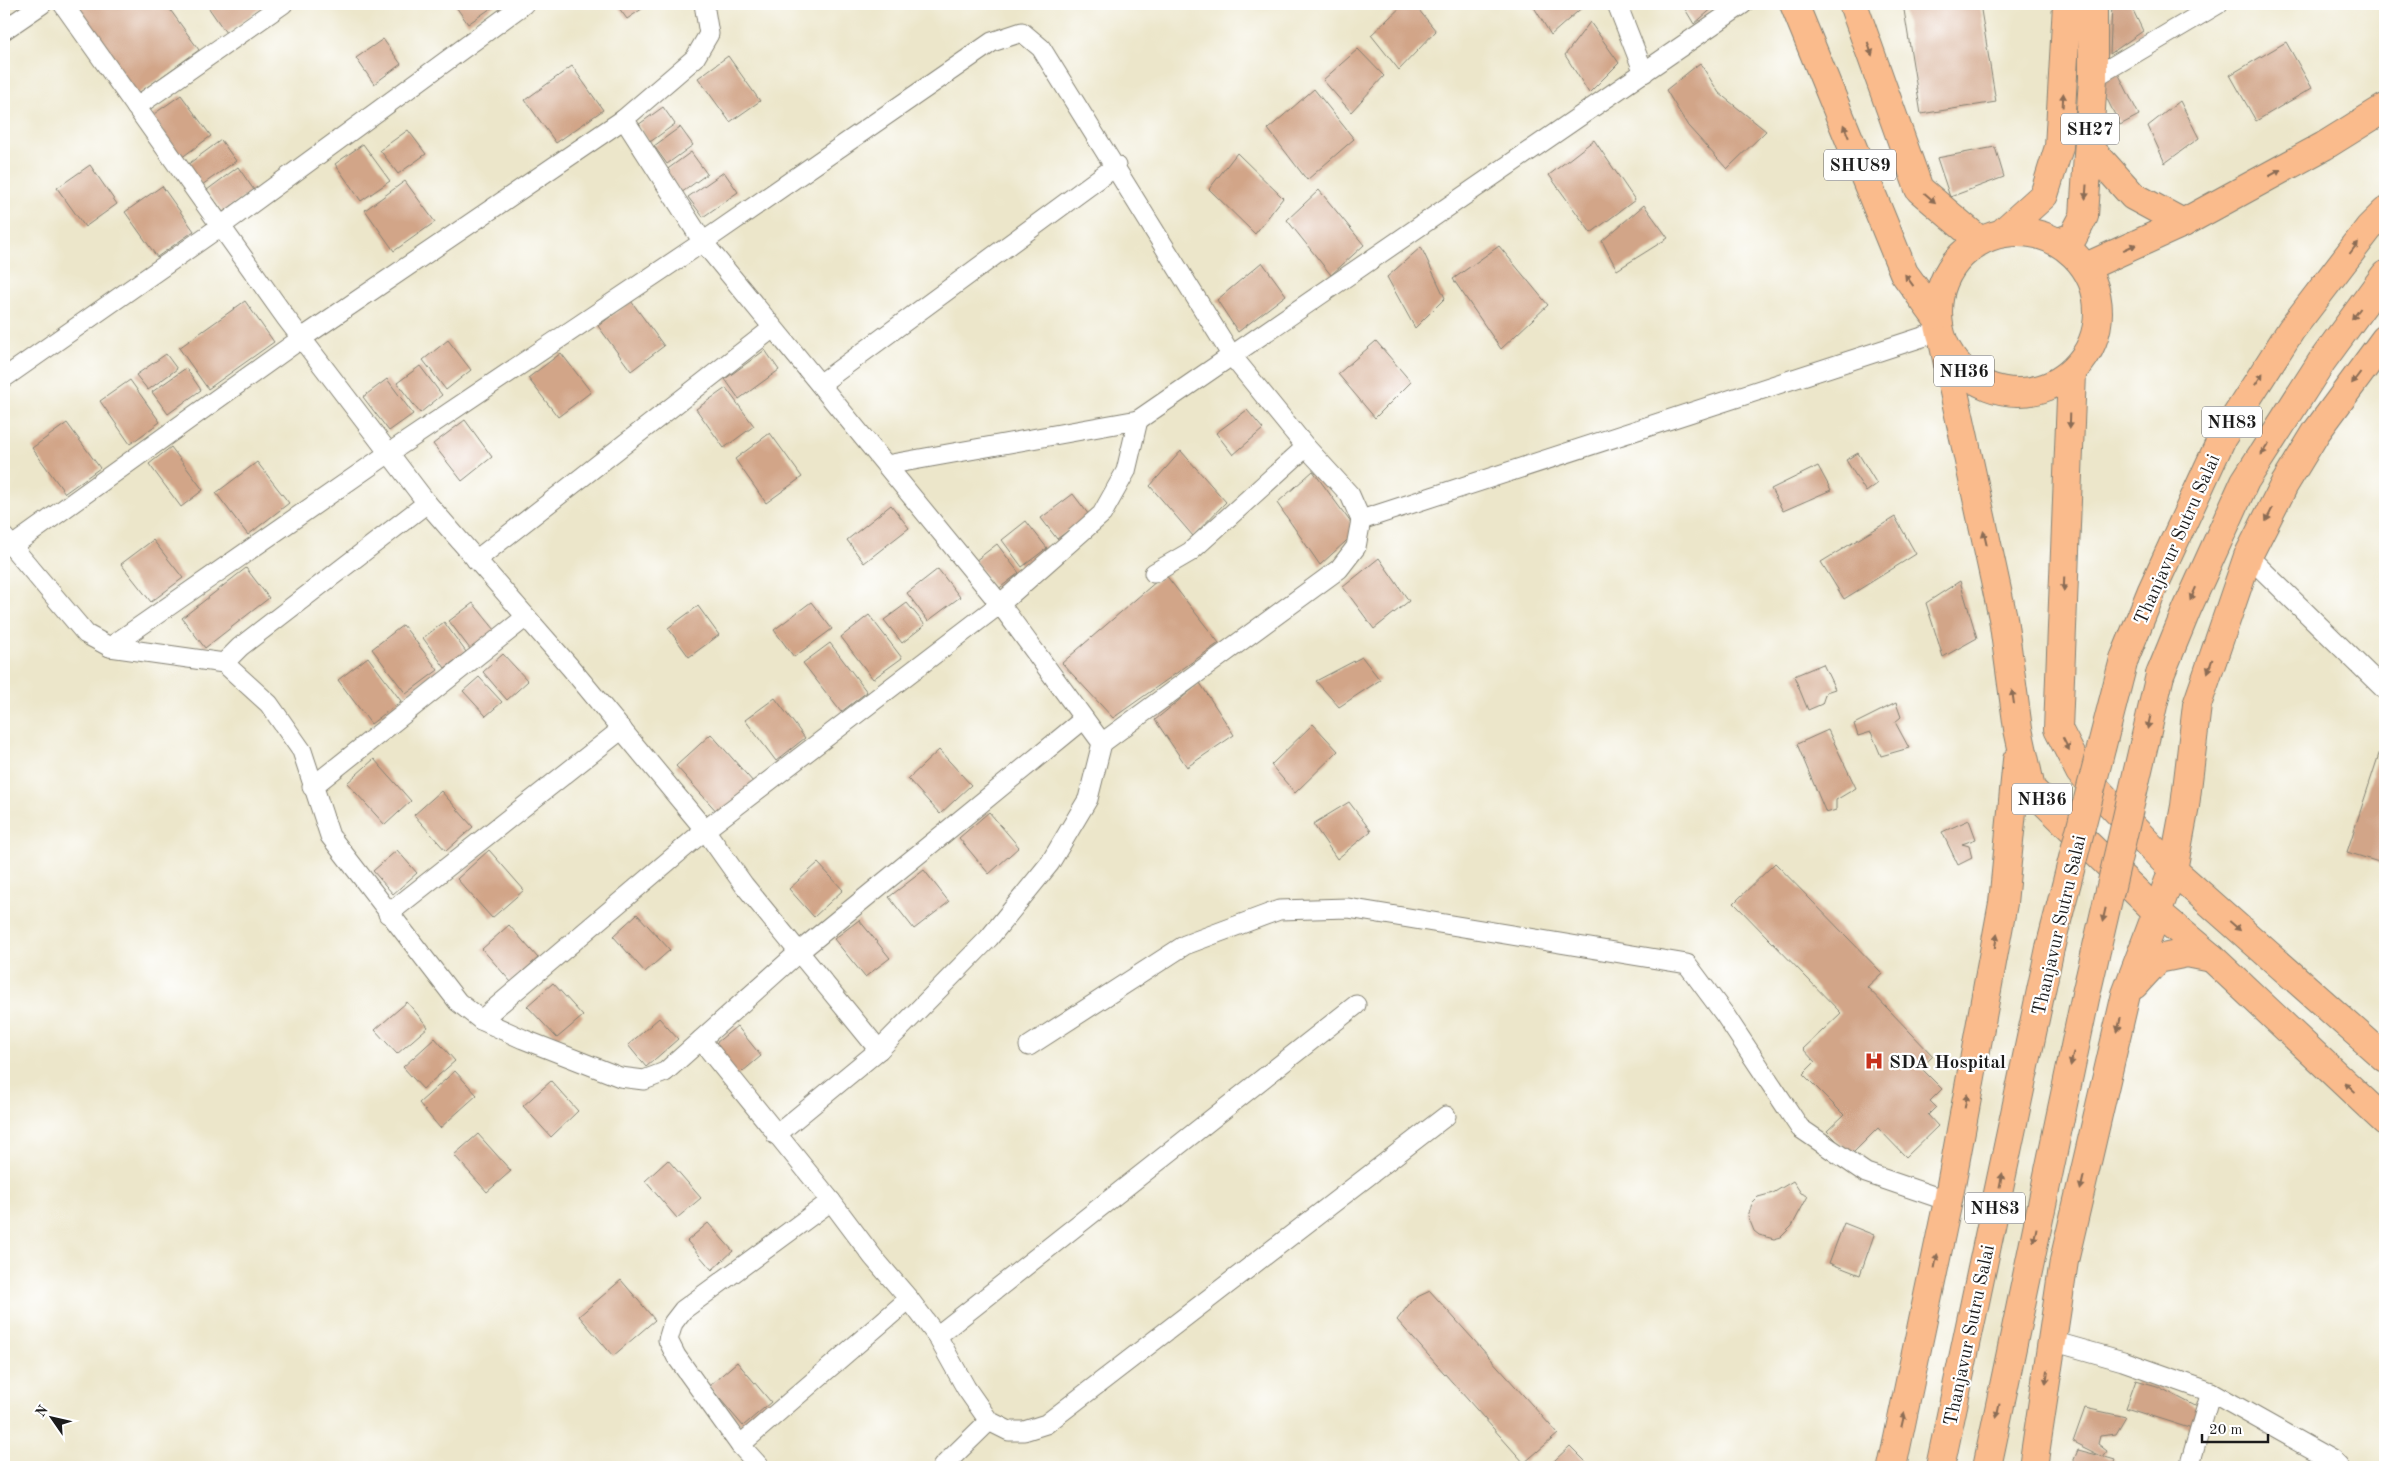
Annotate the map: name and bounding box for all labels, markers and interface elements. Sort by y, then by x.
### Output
one-way arrow [1866,42,1874,57]
one-way arrow [2059,91,2067,107]
road number: SH27 [2061,114,2119,144]
one-way arrow [1842,123,1850,138]
road number: SHU89 [1824,150,1896,180]
one-way arrow [2268,169,2282,177]
one-way arrow [2082,185,2090,201]
one-way arrow [1924,193,1937,204]
one-way arrow [2349,241,2359,254]
one-way arrow [2123,243,2137,251]
one-way arrow [1904,273,1914,287]
one-way arrow [2351,307,2361,321]
road number: NH36 [1934,356,1994,386]
one-way arrow [2351,371,2361,385]
one-way arrow [2255,373,2264,386]
road number: NH83 [2202,407,2262,438]
one-way arrow [2066,414,2074,430]
one-way arrow [2261,442,2270,456]
street label: Thanjavur Sutru Salai [2132,452,2224,628]
one-way arrow [2265,507,2273,522]
one-way arrow [1981,530,1989,545]
one-way arrow [2060,576,2068,592]
one-way arrow [2189,587,2197,601]
one-way arrow [2206,658,2214,673]
one-way arrow [2009,689,2017,705]
one-way arrow [2145,715,2153,730]
one-way arrow [2062,737,2070,751]
road number: NH36 [2012,784,2072,814]
street label: Thanjavur Sutru Salai [2030,834,2090,1018]
one-way arrow [2100,907,2108,922]
one-way arrow [2229,920,2241,932]
one-way arrow [1992,933,2000,949]
one-way arrow [2115,1017,2123,1032]
hospital icon: SDA Hospital [1863,1050,1885,1072]
one-way arrow [2068,1051,2076,1067]
place label: SDA Hospital [1889,1054,2006,1073]
one-way arrow [2344,1081,2356,1093]
one-way arrow [1963,1093,1971,1109]
one-way arrow [1997,1172,2005,1187]
one-way arrow [2078,1175,2086,1190]
road number: NH83 [1965,1192,2025,1224]
one-way arrow [2031,1228,2039,1244]
street label: Thanjavur Sutru Salai [1942,1243,1999,1428]
one-way arrow [1932,1253,1940,1268]
one-way arrow [2042,1369,2050,1385]
north arrow [28,1394,78,1444]
text: N [33,1403,51,1420]
one-way arrow [1994,1404,2002,1420]
scale bar [2202,1411,2268,1443]
one-way arrow [1899,1412,1907,1427]
text: 20 m [2209,1423,2243,1438]

